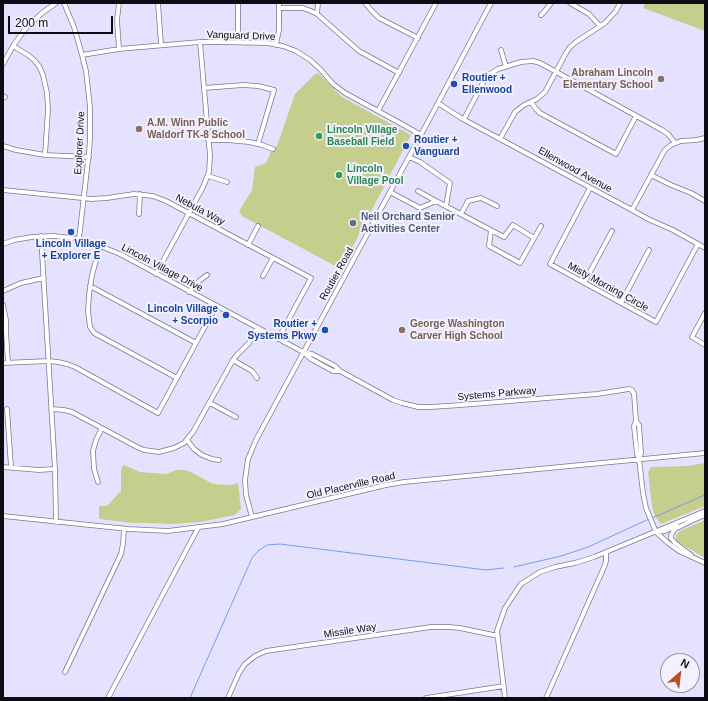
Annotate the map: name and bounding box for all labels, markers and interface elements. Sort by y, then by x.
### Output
scale bar [10,8,115,34]
text: 200 m [15,16,48,30]
street label: Vanguard Drive [206,29,276,43]
place label: Abraham Lincoln Elementary School [563,67,653,90]
place label: Routier + Ellenwood [462,72,512,96]
marker: Abraham Lincoln Elementary School [656,74,666,84]
marker: Routier + Ellenwood [449,79,459,89]
street label: Explorer Drive [72,111,88,175]
place label: A.M. Winn Public Waldorf TK-8 School [147,117,245,140]
marker: A.M. Winn Public Waldorf TK-8 School [134,124,144,134]
place label: Lincoln Village Baseball Field [327,124,397,148]
marker: Lincoln Village Baseball Field [314,131,324,141]
place label: Routier + Vanguard [414,134,460,158]
marker: Routier + Vanguard [401,141,411,151]
street label: Ellenwood Avenue [536,145,614,195]
place label: Lincoln Village Pool [347,163,403,186]
marker: Lincoln Village Pool [334,170,344,180]
street label: Nebula Way [173,192,227,228]
place label: Neil Orchard Senior Activities Center [361,211,455,234]
marker: Neil Orchard Senior Activities Center [348,218,358,228]
marker: Lincoln Village + Explorer E [66,227,76,237]
place label: Lincoln Village + Explorer E [36,238,106,262]
street label: Lincoln Village Drive [119,241,205,295]
street label: Routier Road [317,245,357,303]
street label: Misty Morning Circle [565,260,651,314]
place label: Lincoln Village + Scorpio [148,303,218,326]
marker: Lincoln Village + Scorpio [221,310,231,320]
place label: Routier + Systems Pkwy [248,318,317,342]
place label: George Washington Carver High School [410,318,505,342]
marker: Routier + Systems Pkwy [320,325,330,335]
marker: George Washington Carver High School [397,325,407,335]
street label: Systems Parkway [457,385,537,403]
street label: Old Placerville Road [306,470,396,502]
street label: Missile Way [323,621,377,641]
north arrow [660,653,700,693]
text: N [679,656,691,670]

